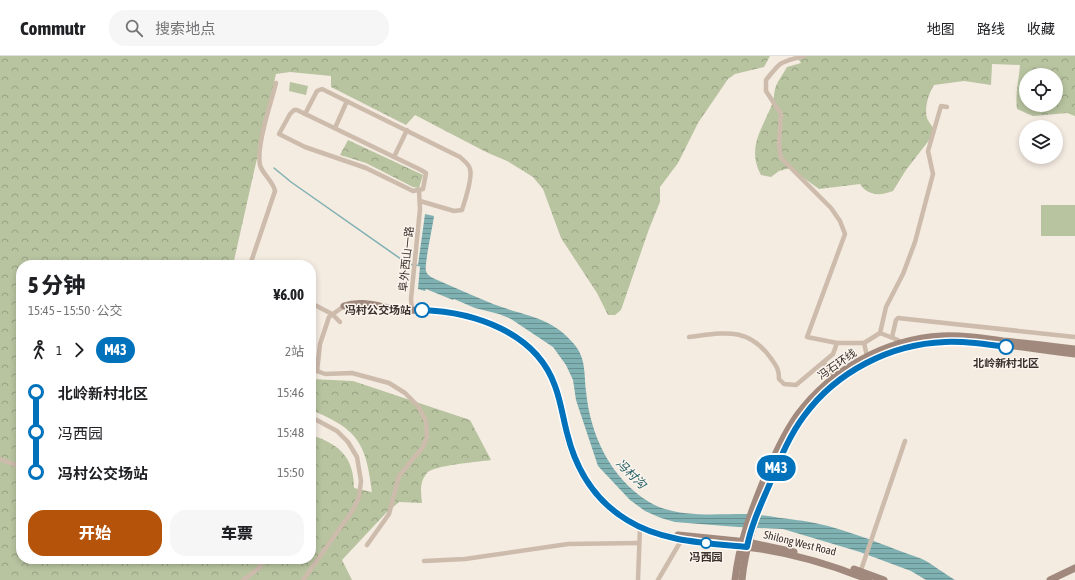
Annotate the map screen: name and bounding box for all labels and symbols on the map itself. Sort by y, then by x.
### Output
street label: 阜外西山一路 [397,226,415,292]
marker: 冯村公交场站 [414,302,430,318]
place label: 冯村公交场站 [345,304,411,316]
marker: 北岭新村北区 [998,339,1014,355]
street label: 冯石环线 [816,346,858,382]
place label: 北岭新村北区 [973,357,1039,369]
line badge: M43 [753,455,799,481]
water label: 冯村沟 [613,456,650,493]
street label: Shilong West Road [763,528,837,558]
marker: 冯西园 [700,537,712,549]
place label: 冯西园 [690,551,723,563]

